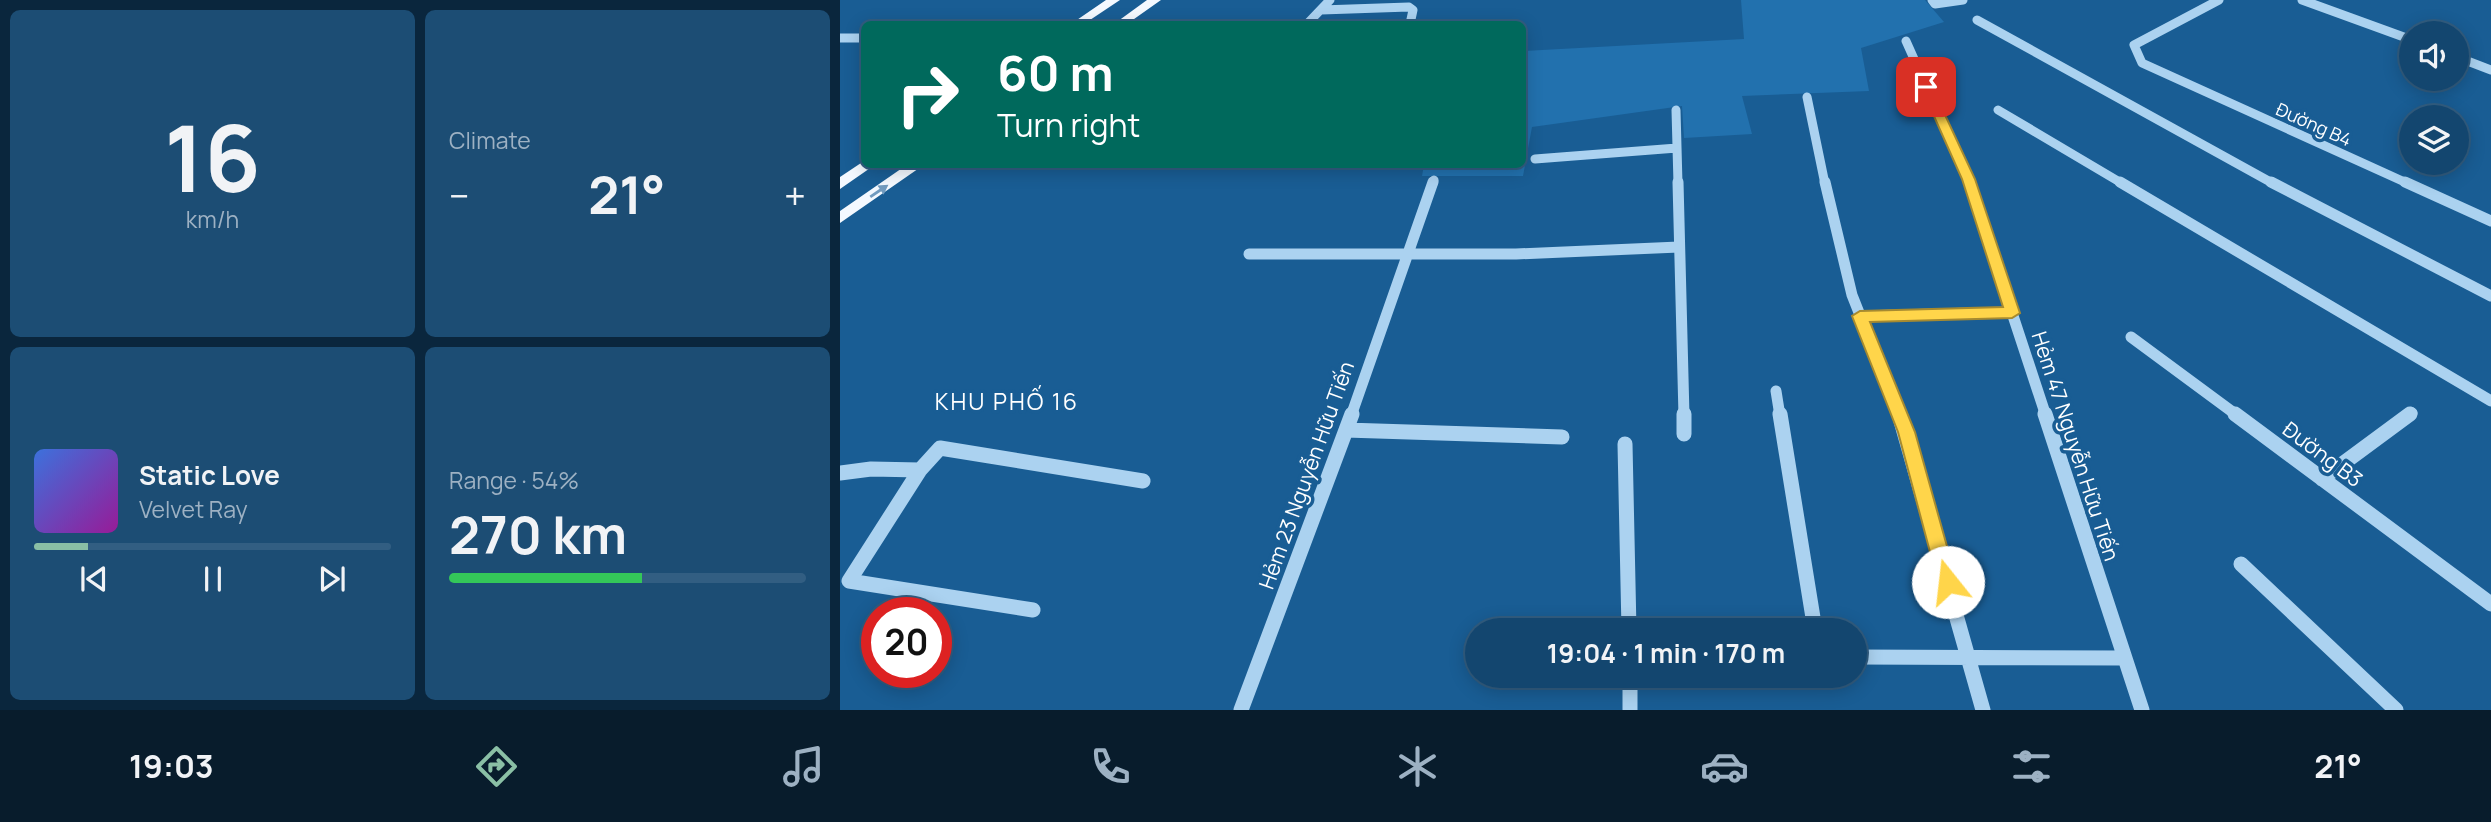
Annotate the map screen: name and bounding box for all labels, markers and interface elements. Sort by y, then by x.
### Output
map controls [2399,21,2469,175]
button: sound [2399,21,2469,91]
text: 60 m [997,39,1114,106]
icon: right [882,49,973,140]
pin [1896,57,1956,117]
icon: arrive [1907,68,1945,106]
text: 16 [164,95,261,219]
street label: Đường B4 [2272,97,2356,151]
text: Turn right [997,103,1140,147]
button: layers [2399,105,2469,175]
text: Climate [449,124,531,156]
text: 21° [588,159,665,230]
text: − [449,169,470,221]
text: + [784,169,806,221]
one-way arrow [870,184,888,198]
text: km/h [186,203,239,235]
street label: Hẻm 47 Nguyễn Hữu Tiến [2026,328,2126,564]
street label: Hẻm 23 Nguyễn Hữu Tiến [1252,357,1360,593]
district label: KHU PHỐ 16 [935,385,1079,417]
street label: Đường B3 [2278,415,2368,493]
text: Static Love [139,457,280,493]
text: Range · 54% [449,464,579,496]
text: Velvet Ray [139,493,248,525]
text: 270 km [449,499,627,570]
position arrow [1911,545,1985,619]
icon: previous [75,560,113,598]
icon: pause [194,560,232,598]
icon: next [313,560,351,598]
speed limit sign: 20 [861,597,952,688]
text: 19:04 · 1 min · 170 m [1547,635,1785,671]
icon: directions [472,742,521,791]
icon: music [779,742,828,791]
icon: phone [1086,742,1135,791]
icon: climate [1393,742,1442,791]
icon: car [1700,742,1749,791]
icon: filters [2007,742,2056,791]
text: 19:03 [129,744,214,788]
text: 21° [2314,744,2362,788]

